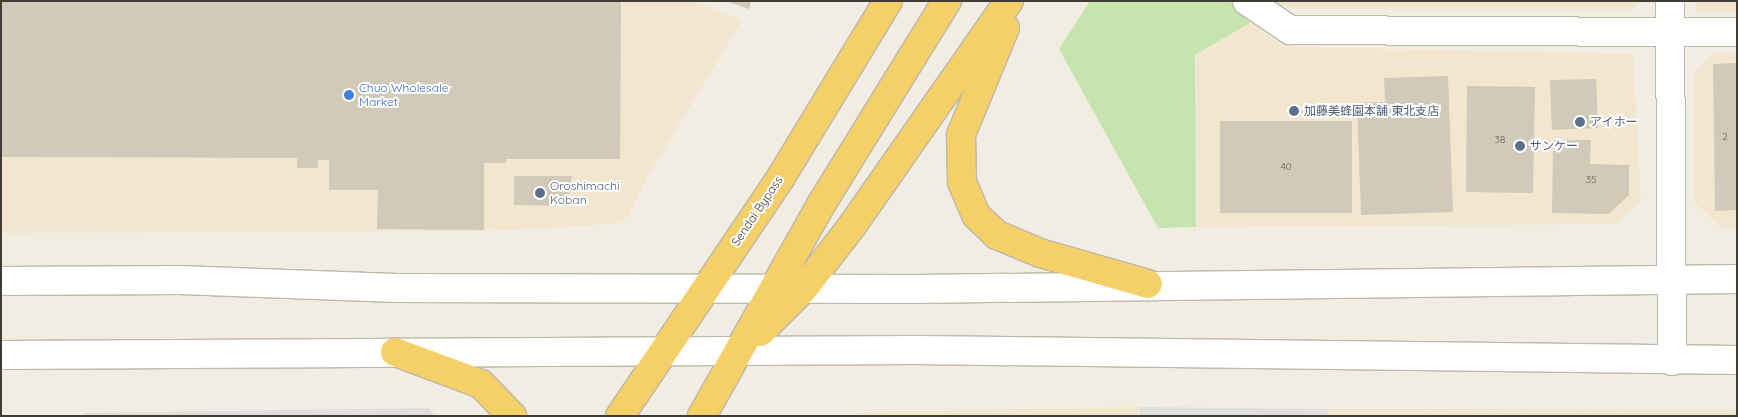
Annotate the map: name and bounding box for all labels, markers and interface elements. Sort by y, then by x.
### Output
place label: Chuo Wholesale Market [359,81,448,109]
marker: Chuo Wholesale Market [343,89,355,101]
place label: 加藤美蜂園本舗 東北支店 [1304,104,1439,118]
marker: 加藤美蜂園本舗 東北支店 [1288,105,1300,117]
place label: アイホー [1590,115,1638,129]
marker: アイホー [1574,116,1586,128]
house number: 2 [1722,131,1728,143]
house number: 38 [1495,134,1505,146]
place label: サンケー [1530,139,1578,153]
marker: サンケー [1514,140,1526,152]
house number: 40 [1280,161,1292,173]
street label: Sendai Bypass [728,173,786,249]
house number: 35 [1586,174,1596,186]
place label: Oroshimachi Koban [550,179,620,207]
marker: Oroshimachi Koban [534,187,546,199]

